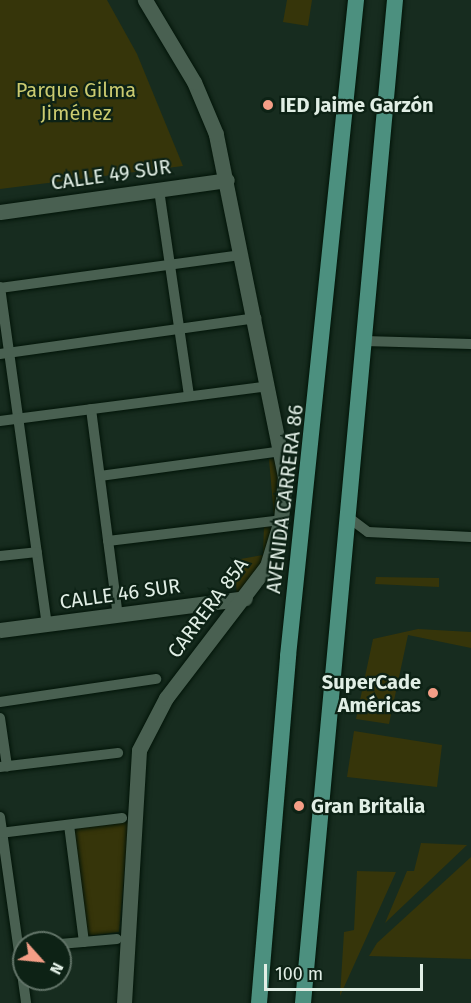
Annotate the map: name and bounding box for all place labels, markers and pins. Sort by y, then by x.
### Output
place label: IED Jaime Garzón [280,93,434,117]
marker: IED Jaime Garzón [261,98,275,112]
place label: SuperCade Américas [322,670,421,717]
marker: SuperCade Américas [426,686,440,700]
place label: Gran Britalia [311,794,425,818]
marker: Gran Britalia [292,799,306,813]

